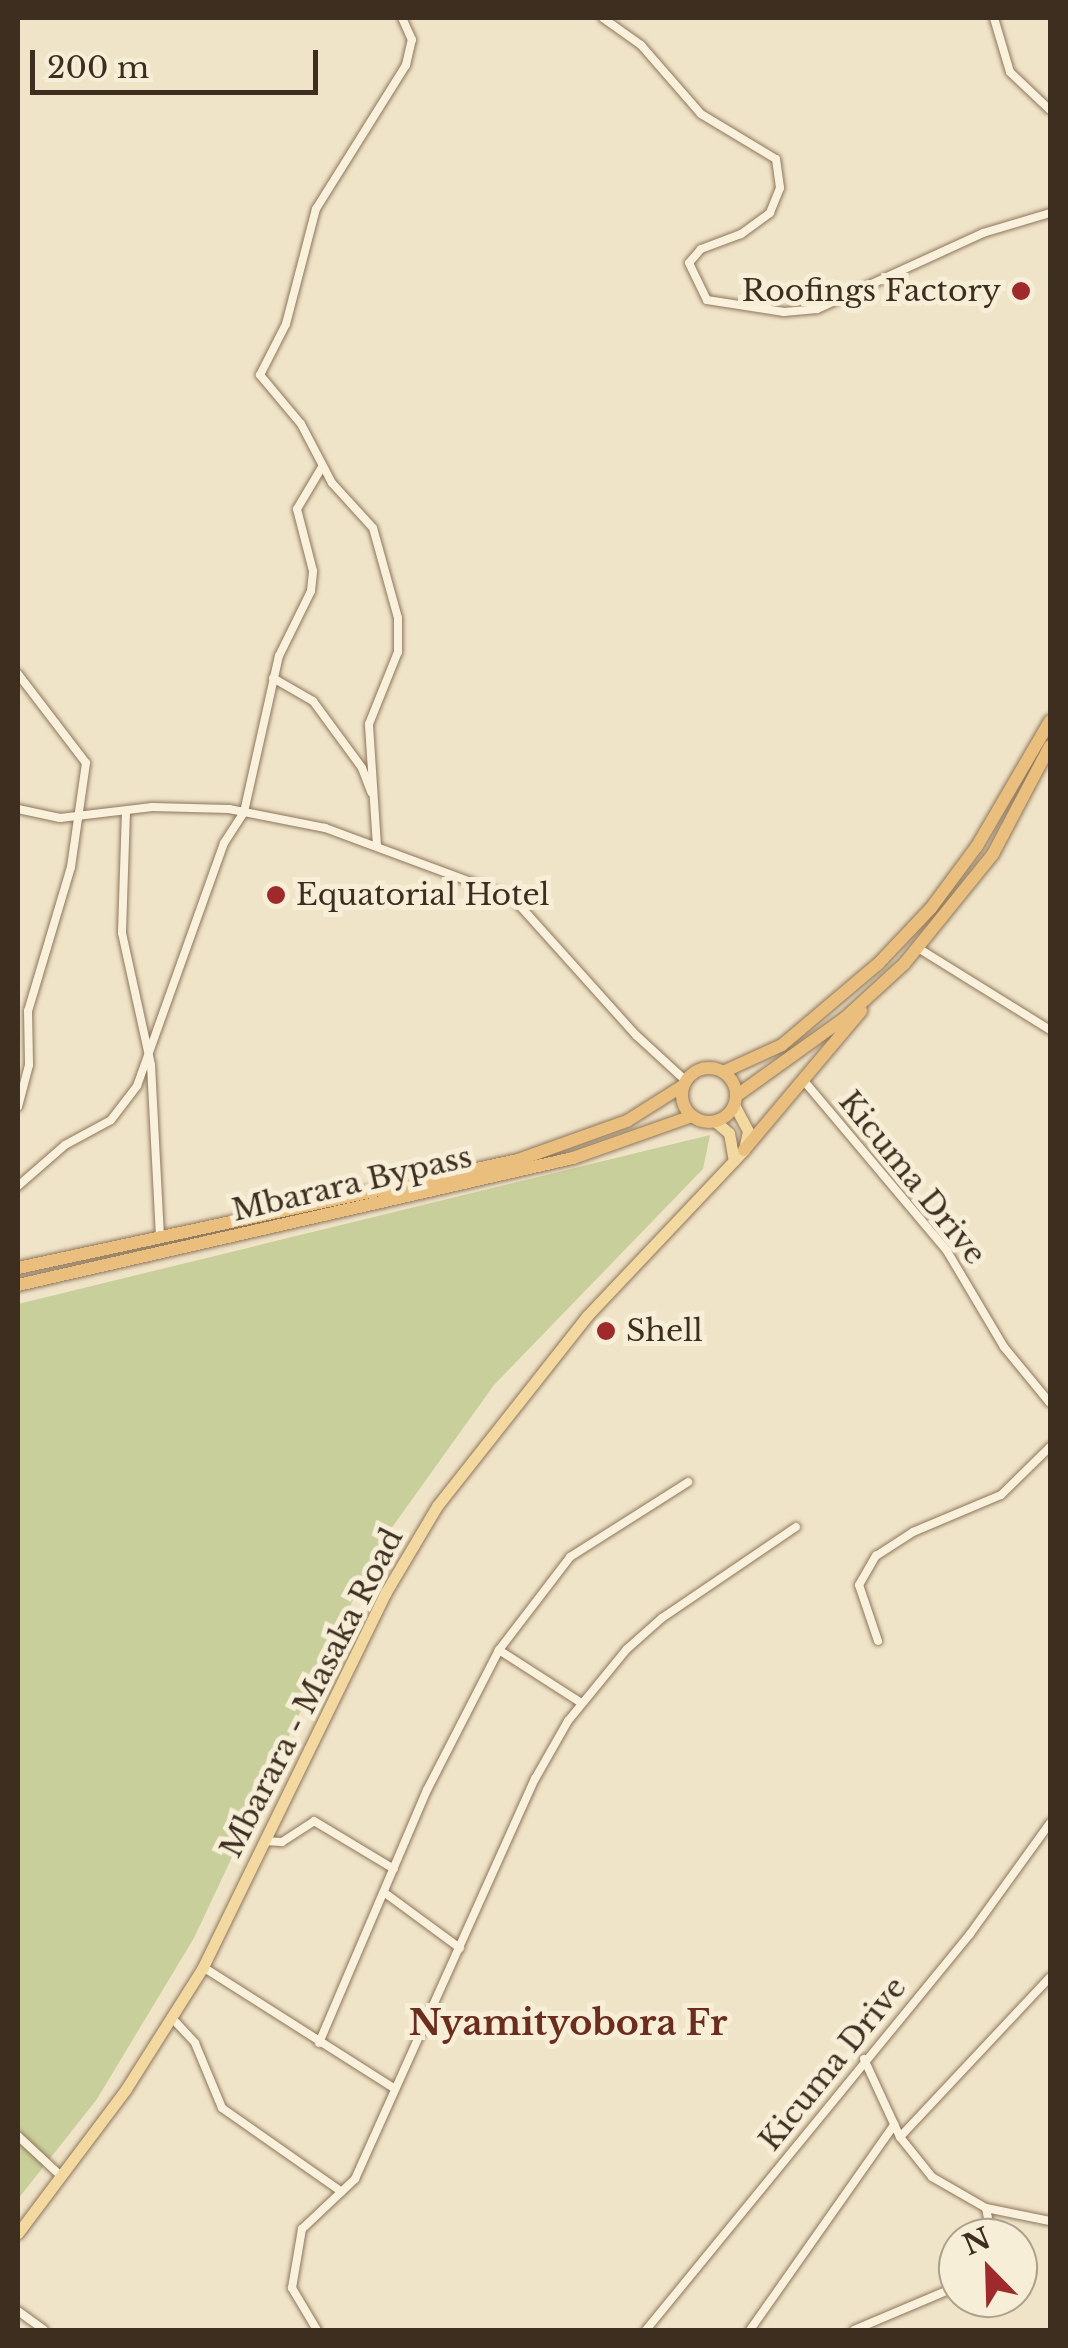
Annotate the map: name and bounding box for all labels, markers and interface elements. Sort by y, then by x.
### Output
scale bar [35,30,322,92]
text: 200 m [47,49,149,86]
place label: Roofings Factory [742,273,1001,309]
marker: Roofings Factory [1010,280,1032,302]
place label: Equatorial Hotel [296,877,549,913]
marker: Equatorial Hotel [265,884,287,906]
street label: Kicuma Drive [831,1084,993,1272]
street label: Mbarara Bypass [229,1139,475,1229]
place label: Shell [626,1313,703,1349]
marker: Shell [595,1320,617,1342]
street label: Mbarara - Masaka Road [213,1522,411,1864]
street label: Kicuma Drive [752,1970,914,2158]
district label: Nyamityobora Fr [409,2002,727,2044]
north arrow [938,2218,1038,2318]
text: N [958,2221,996,2263]

